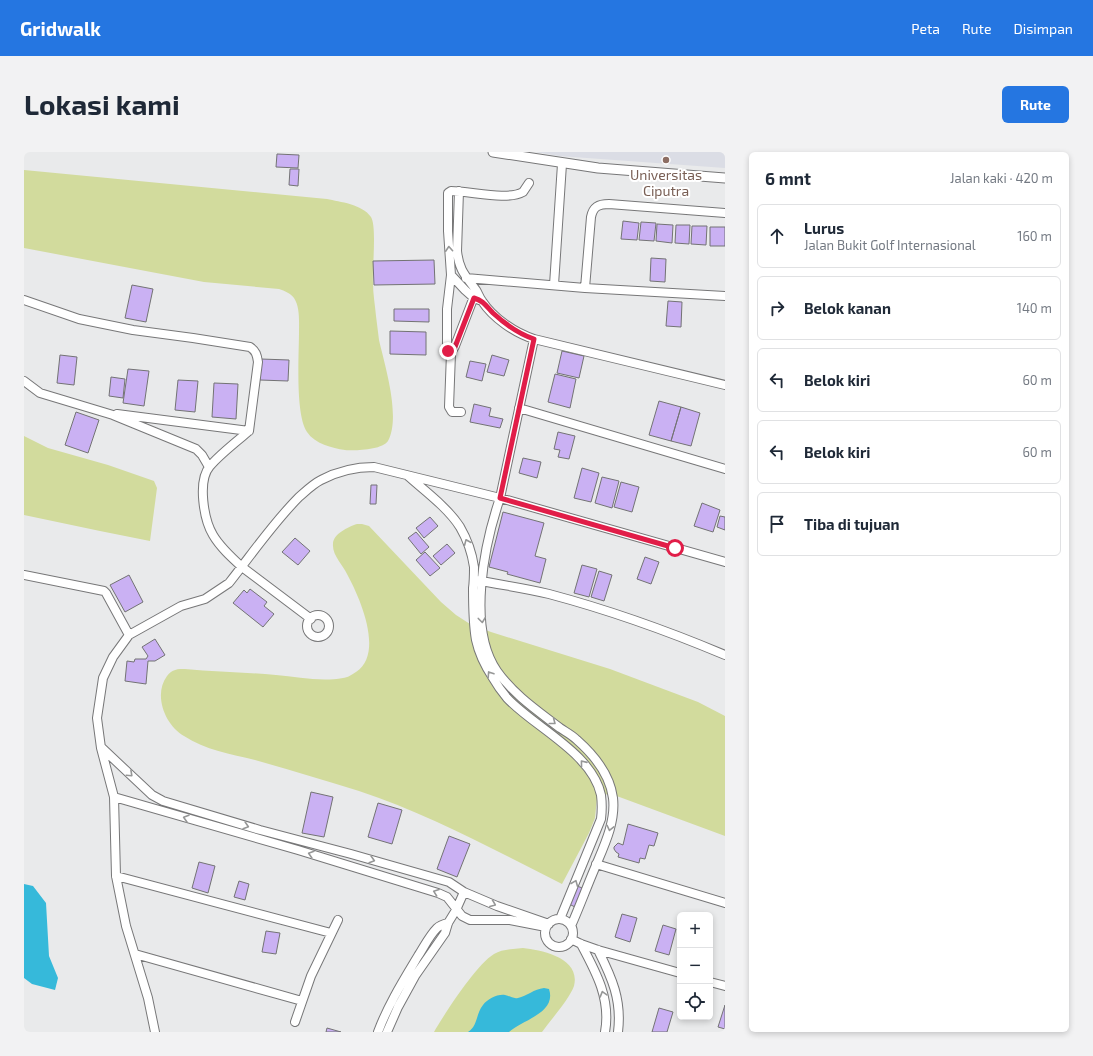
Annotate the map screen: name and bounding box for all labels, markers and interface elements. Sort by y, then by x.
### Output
text: Gridwalk [20,17,101,40]
text: Peta [911,20,940,37]
text: Rute [962,20,991,37]
text: Disimpan [1013,20,1073,37]
button: Rute [1002,86,1069,123]
text: Lokasi kami [24,87,180,121]
marker: Universitas Ciputra [661,155,671,165]
place label: Universitas Ciputra [630,166,702,199]
text: 6 mnt [765,168,811,188]
text: Jalan kaki · 420 m [950,170,1053,186]
text: Lurus [804,219,844,237]
icon: ahead [766,225,788,247]
text: 160 m [1017,228,1052,244]
text: Jalan Bukit Golf Internasional [804,237,976,253]
one-way arrow [444,246,453,252]
icon: right [766,297,788,319]
text: Belok kanan [804,299,891,317]
text: 140 m [1017,300,1052,316]
route end [439,342,457,360]
icon: left [766,369,788,391]
text: Belok kiri [804,371,870,389]
text: 60 m [1022,372,1052,388]
icon: left [766,441,788,463]
text: Belok kiri [804,443,870,461]
text: 60 m [1022,444,1052,460]
icon: arrive [766,513,788,535]
text: Tiba di tujuan [804,515,900,533]
one-way arrow [463,538,471,545]
route start [666,539,684,557]
one-way arrow [477,617,486,623]
one-way arrow [488,671,495,678]
one-way arrow [548,718,555,725]
one-way arrow [581,761,588,768]
one-way arrow [125,769,133,777]
one-way arrow [183,814,190,823]
one-way arrow [243,821,250,830]
one-way arrow [607,825,615,831]
one-way arrow [308,850,315,859]
one-way arrow [368,855,375,864]
one-way arrow [570,880,578,888]
one-way arrow [432,888,439,897]
one-way arrow [490,900,497,908]
map controls [677,912,713,1020]
button: + [677,912,713,948]
button: − [677,948,713,984]
button: locate [677,984,713,1020]
one-way arrow [599,990,608,997]

